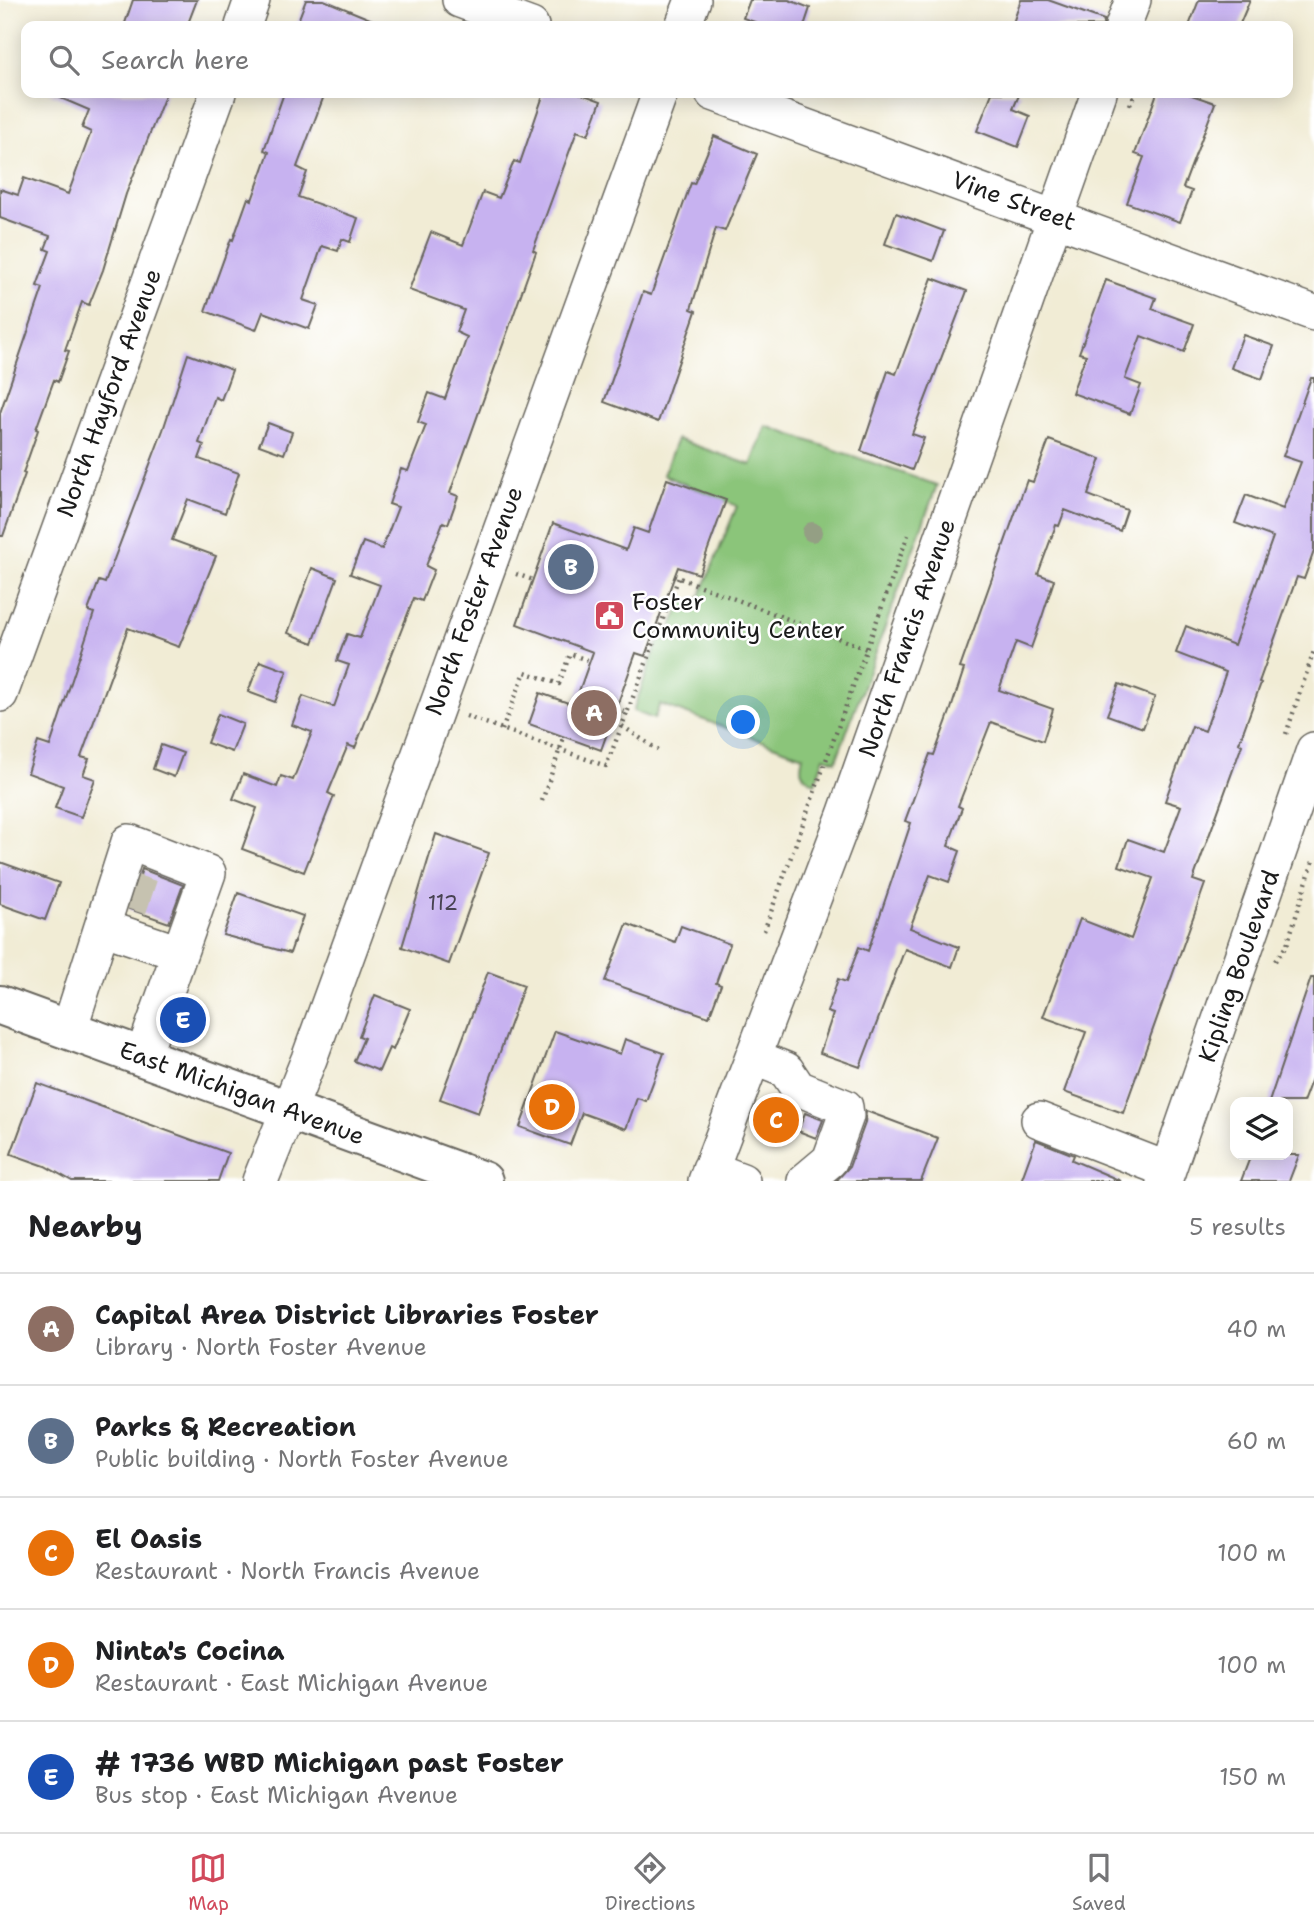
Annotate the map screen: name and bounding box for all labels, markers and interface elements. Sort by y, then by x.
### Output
search box [21,21,1293,98]
icon: search [45,41,83,79]
text: Search here [101,42,250,77]
street label: Vine Street [948,164,1080,238]
street label: North Hayford Avenue [49,264,169,522]
street label: North Foster Avenue [418,482,530,720]
street label: North Francis Avenue [851,514,963,762]
pin: B [548,541,594,593]
place label: Foster Community Center [632,586,845,646]
public building icon: Foster Community Center [592,599,626,633]
pin: A [571,687,617,739]
your location [726,705,760,739]
street label: Kipling Boulevard [1191,866,1287,1066]
house number: 112 [428,889,458,917]
pin: E [160,994,206,1046]
street label: East Michigan Avenue [115,1034,369,1152]
pin: D [529,1081,575,1133]
pin: C [753,1094,799,1146]
map controls [1230,1097,1293,1160]
button: layers [1230,1097,1293,1160]
text: Nearby [28,1206,143,1247]
text: 5 results [1189,1212,1286,1242]
text: Capital Area District Libraries Foster [95,1297,599,1332]
text: A [42,1314,60,1344]
text: 40 m [1226,1314,1286,1344]
text: Library · North Foster Avenue [95,1332,427,1362]
text: Parks & Recreation [95,1409,356,1444]
text: B [44,1426,58,1456]
text: 60 m [1227,1426,1286,1456]
text: Public building · North Foster Avenue [95,1444,509,1474]
text: El Oasis [95,1521,202,1556]
text: C [44,1538,58,1568]
text: 100 m [1217,1538,1286,1568]
text: Restaurant · North Francis Avenue [95,1556,480,1586]
text: Ninta's Cocina [95,1633,285,1668]
text: D [43,1650,59,1680]
text: 100 m [1217,1650,1286,1680]
text: Restaurant · East Michigan Avenue [95,1668,488,1698]
text: # 1736 WBD Michigan past Foster [95,1745,564,1780]
text: E [43,1762,59,1792]
text: 150 m [1219,1762,1286,1792]
text: Bus stop · East Michigan Avenue [95,1780,458,1810]
tab: Map [188,1849,229,1916]
tab: Directions [605,1849,696,1916]
tab: Saved [1072,1849,1126,1916]

